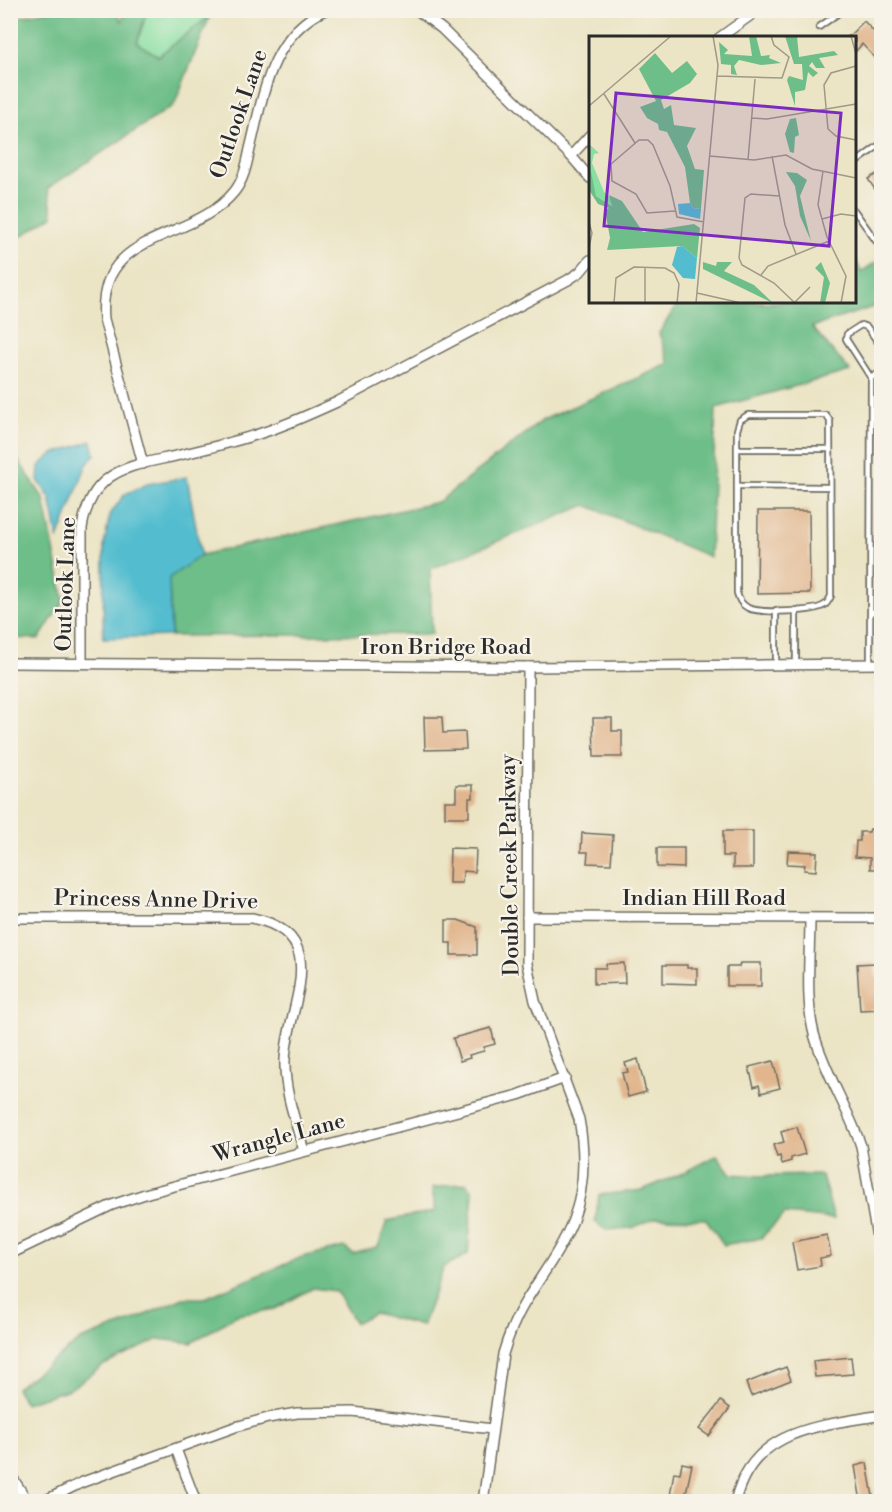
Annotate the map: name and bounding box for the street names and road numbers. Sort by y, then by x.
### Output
street label: Outlook Lane [204,46,274,182]
street label: Outlook Lane [50,516,82,652]
street label: Iron Bridge Road [361,634,532,661]
street label: Double Creek Parkway [495,753,525,976]
street label: Princess Anne Drive [54,885,258,915]
street label: Indian Hill Road [622,885,786,912]
street label: Wrangle Lane [209,1107,348,1169]

